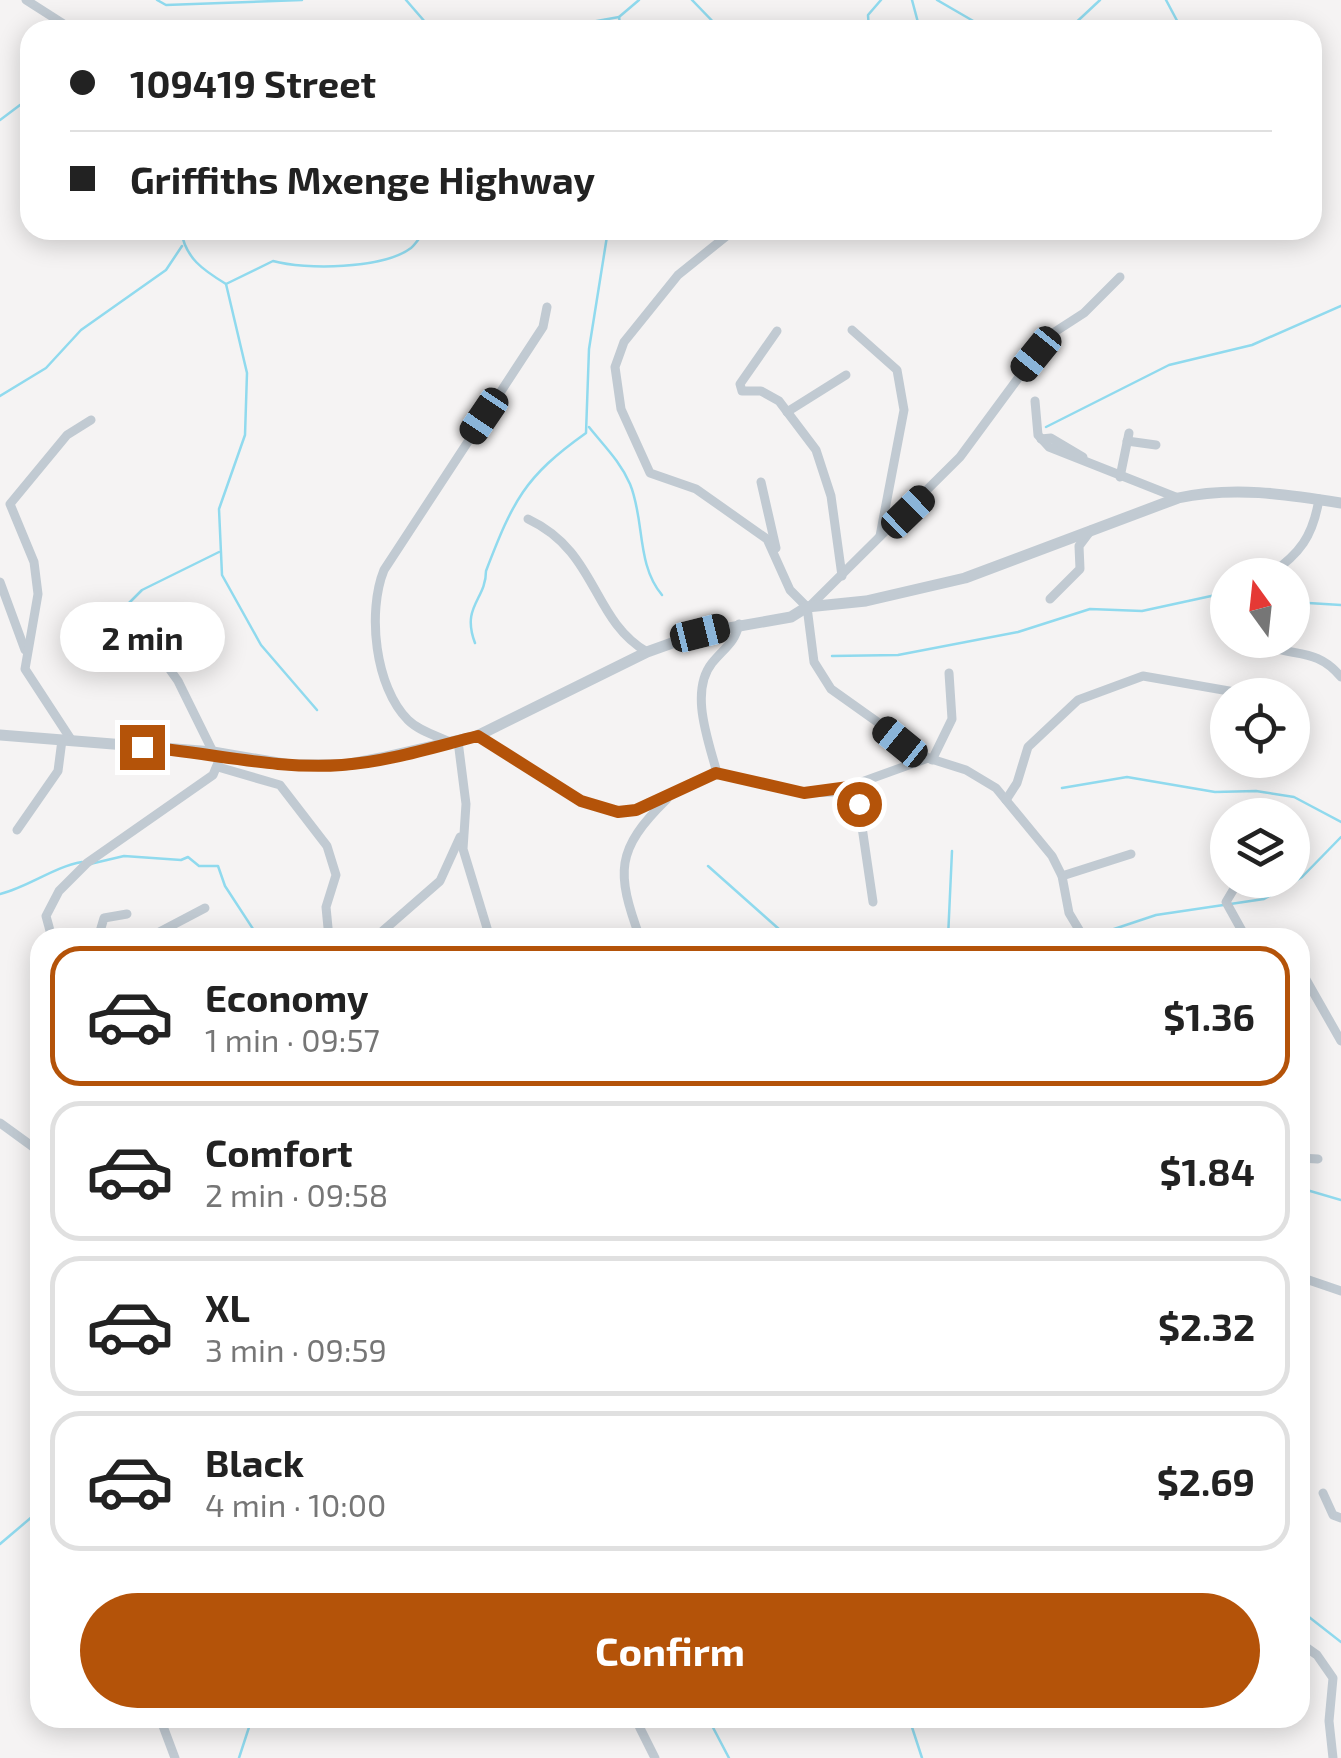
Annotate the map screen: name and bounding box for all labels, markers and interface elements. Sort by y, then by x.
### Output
text: 109419 Street [130,60,376,106]
text: Griffiths Mxenge Highway [130,156,595,202]
car [1005,321,1067,387]
car [455,383,513,449]
car [876,480,940,544]
north arrow [1210,558,1310,658]
map controls [1210,558,1310,898]
callout: 2 min [59,602,224,672]
car [667,611,733,655]
text: 2 min [102,618,183,656]
button: locate [1210,678,1310,778]
car [867,711,933,773]
route end [120,725,165,770]
route start [837,782,882,827]
button: layers [1210,798,1310,898]
icon: car [85,971,175,1061]
text: Economy [205,974,369,1020]
text: $1.36 [1163,993,1255,1039]
text: 1 min · 09:57 [205,1020,380,1058]
icon: car [85,1126,175,1216]
text: Comfort [205,1129,353,1175]
text: $1.84 [1159,1148,1255,1194]
text: 2 min · 09:58 [205,1175,388,1213]
icon: car [85,1281,175,1371]
text: XL [205,1284,250,1330]
text: $2.32 [1158,1303,1255,1349]
text: 3 min · 09:59 [205,1330,387,1368]
icon: car [85,1436,175,1526]
text: Black [205,1439,304,1485]
text: $2.69 [1157,1458,1255,1504]
text: 4 min · 10:00 [205,1485,386,1523]
button: Confirm [80,1593,1260,1708]

